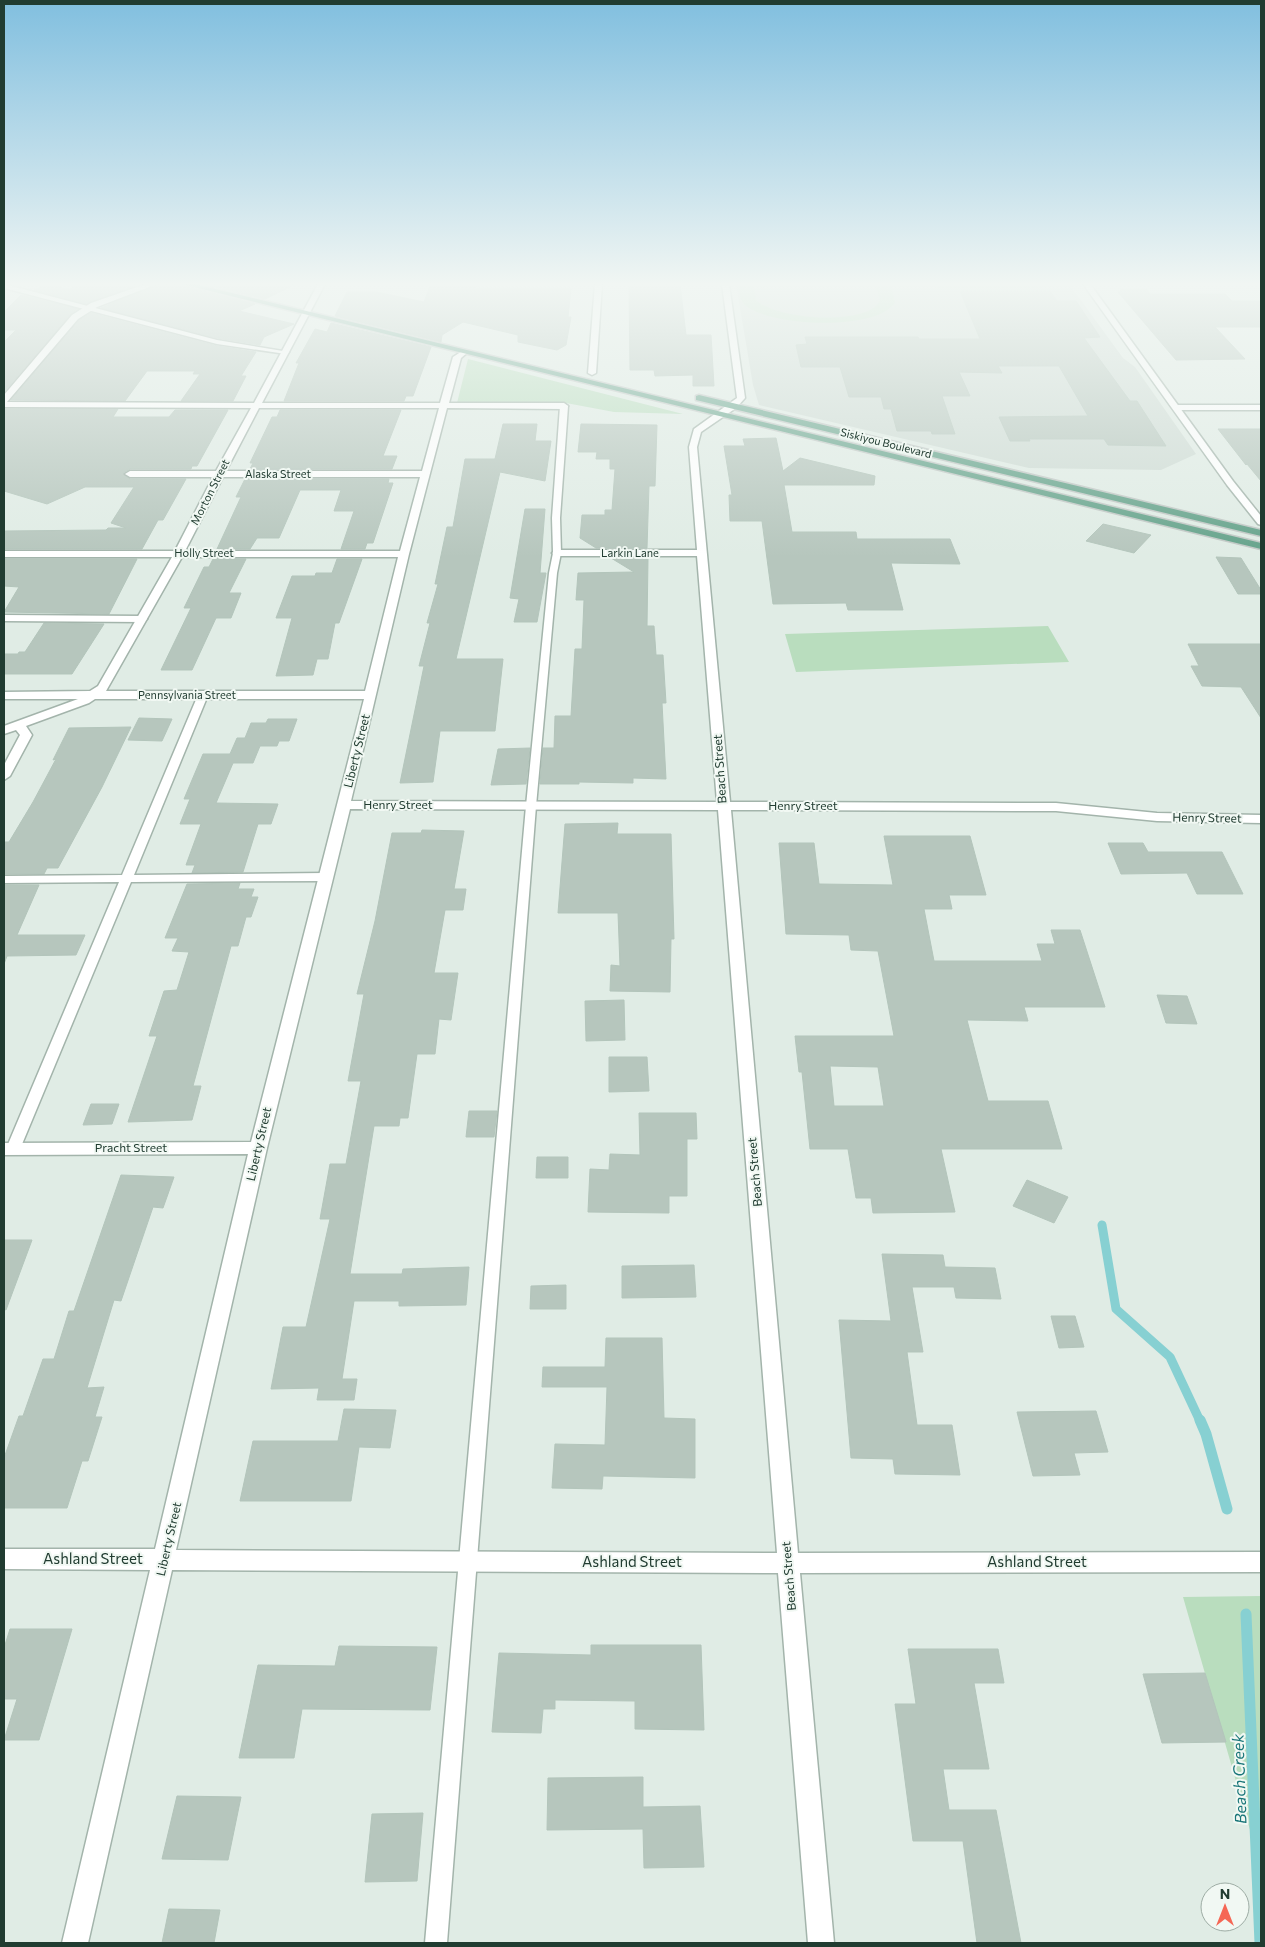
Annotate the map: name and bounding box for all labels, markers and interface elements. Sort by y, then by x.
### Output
street label: Siskiyou Boulevard [839,425,933,460]
street label: Morton Street [187,456,232,527]
street label: Alaska Street [245,467,312,480]
street label: Holly Street [174,546,234,559]
street label: Larkin Lane [601,546,659,559]
street label: Pennsylvania Street [138,688,236,701]
street label: Liberty Street [340,712,372,789]
street label: Beach Street [710,734,728,804]
street label: Henry Street [363,797,433,811]
street label: Henry Street [768,798,838,812]
street label: Henry Street [1172,809,1242,825]
street label: Liberty Street [243,1105,273,1182]
street label: Beach Street [744,1137,764,1207]
street label: Pracht Street [95,1140,167,1154]
street label: Liberty Street [153,1500,183,1577]
street label: Beach Street [778,1541,798,1611]
street label: Ashland Street [43,1549,143,1567]
street label: Ashland Street [582,1552,682,1570]
street label: Ashland Street [987,1552,1087,1570]
water label: Beach Creek [1227,1733,1250,1824]
north arrow [1200,1882,1250,1932]
text: N [1220,1885,1230,1902]

